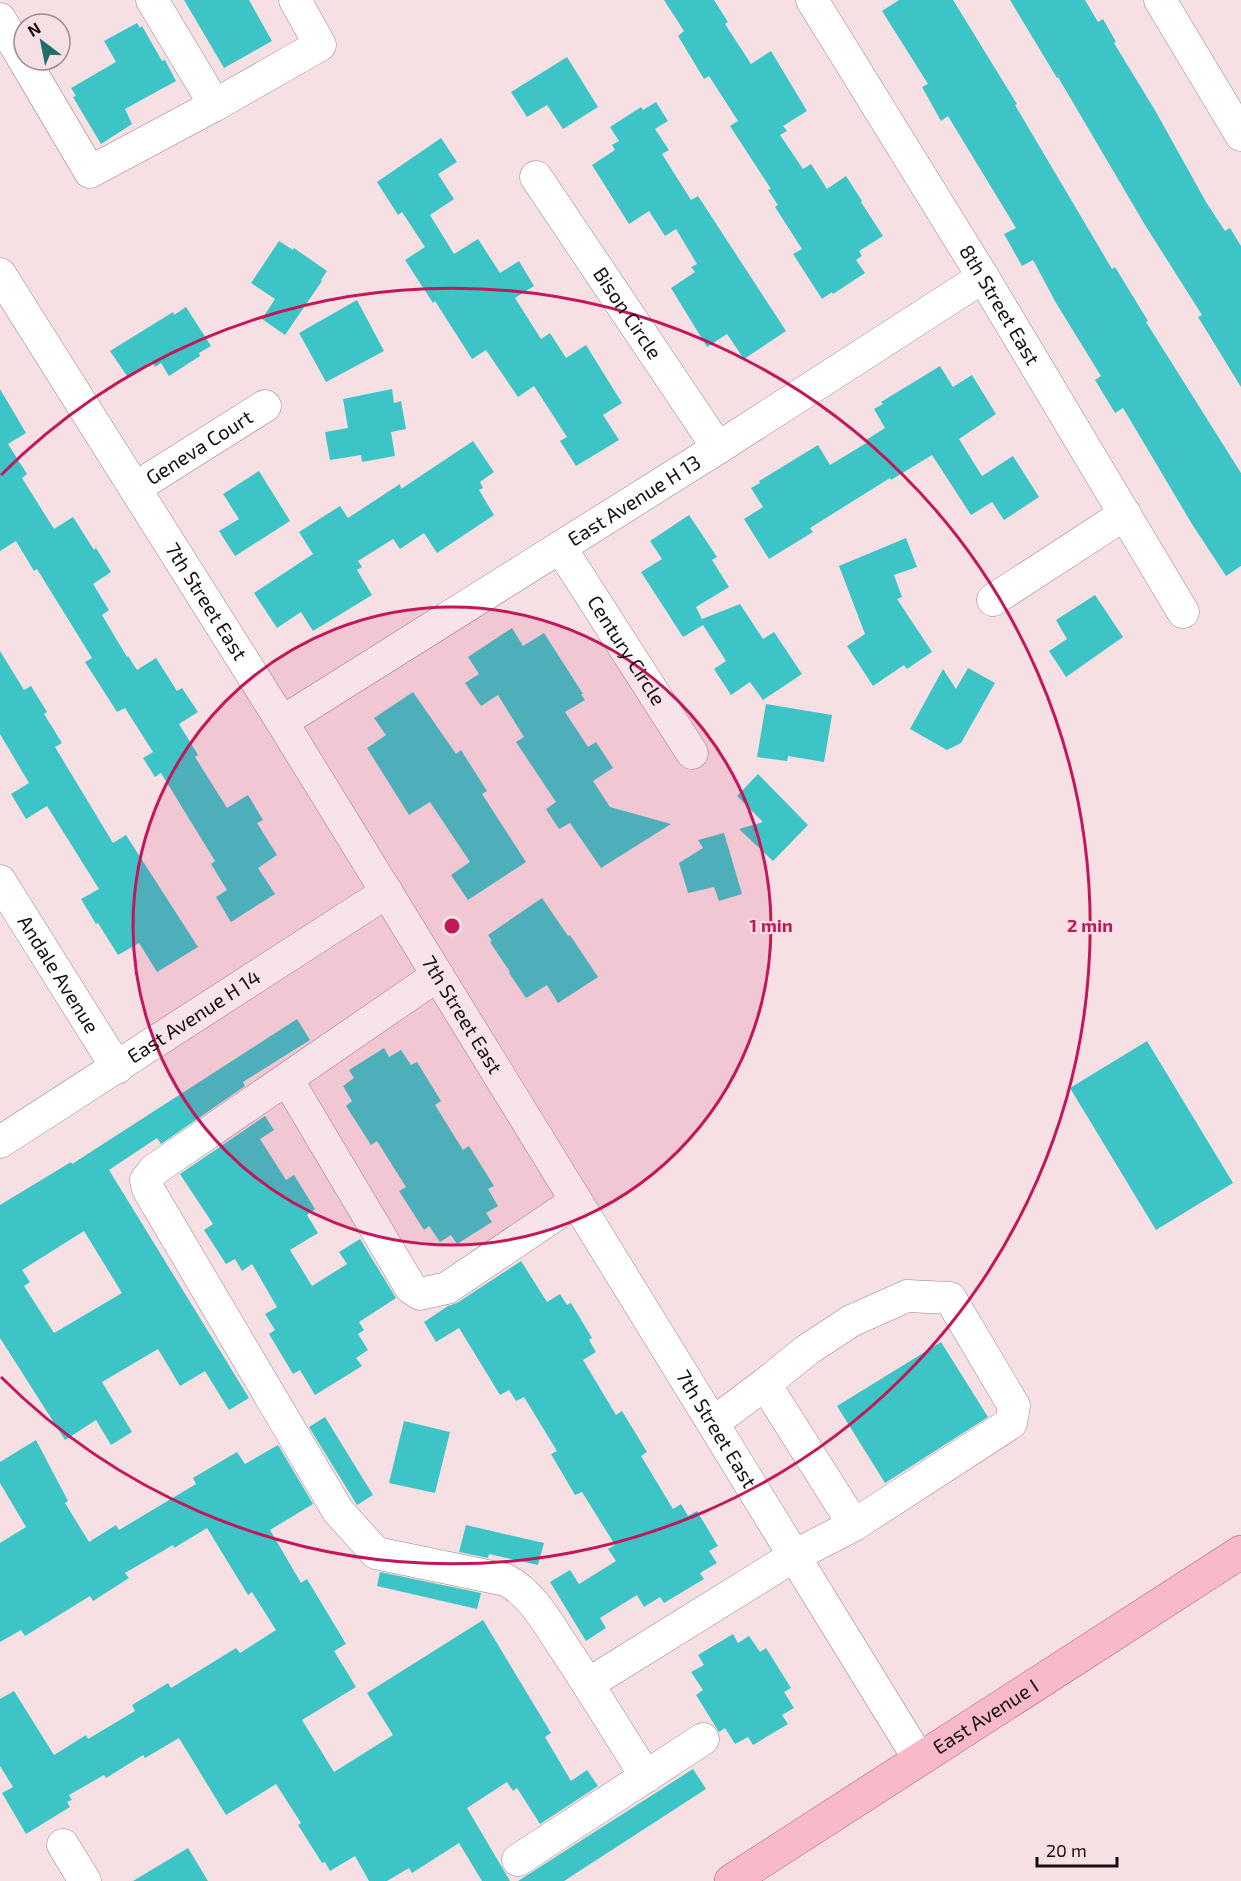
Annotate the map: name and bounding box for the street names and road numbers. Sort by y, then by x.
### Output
street label: 8th Street East [955,240,1046,369]
street label: Bison Circle [589,262,668,363]
street label: Geneva Court [141,404,257,489]
street label: East Avenue H 13 [563,449,705,551]
street label: 7th Street East [161,538,253,664]
street label: Century Circle [583,590,671,710]
street label: Andale Avenue [13,910,105,1037]
street label: 7th Street East [417,951,508,1078]
street label: East Avenue H 14 [122,964,265,1068]
street label: 7th Street East [672,1365,763,1492]
street label: East Avenue I [928,1673,1042,1759]

